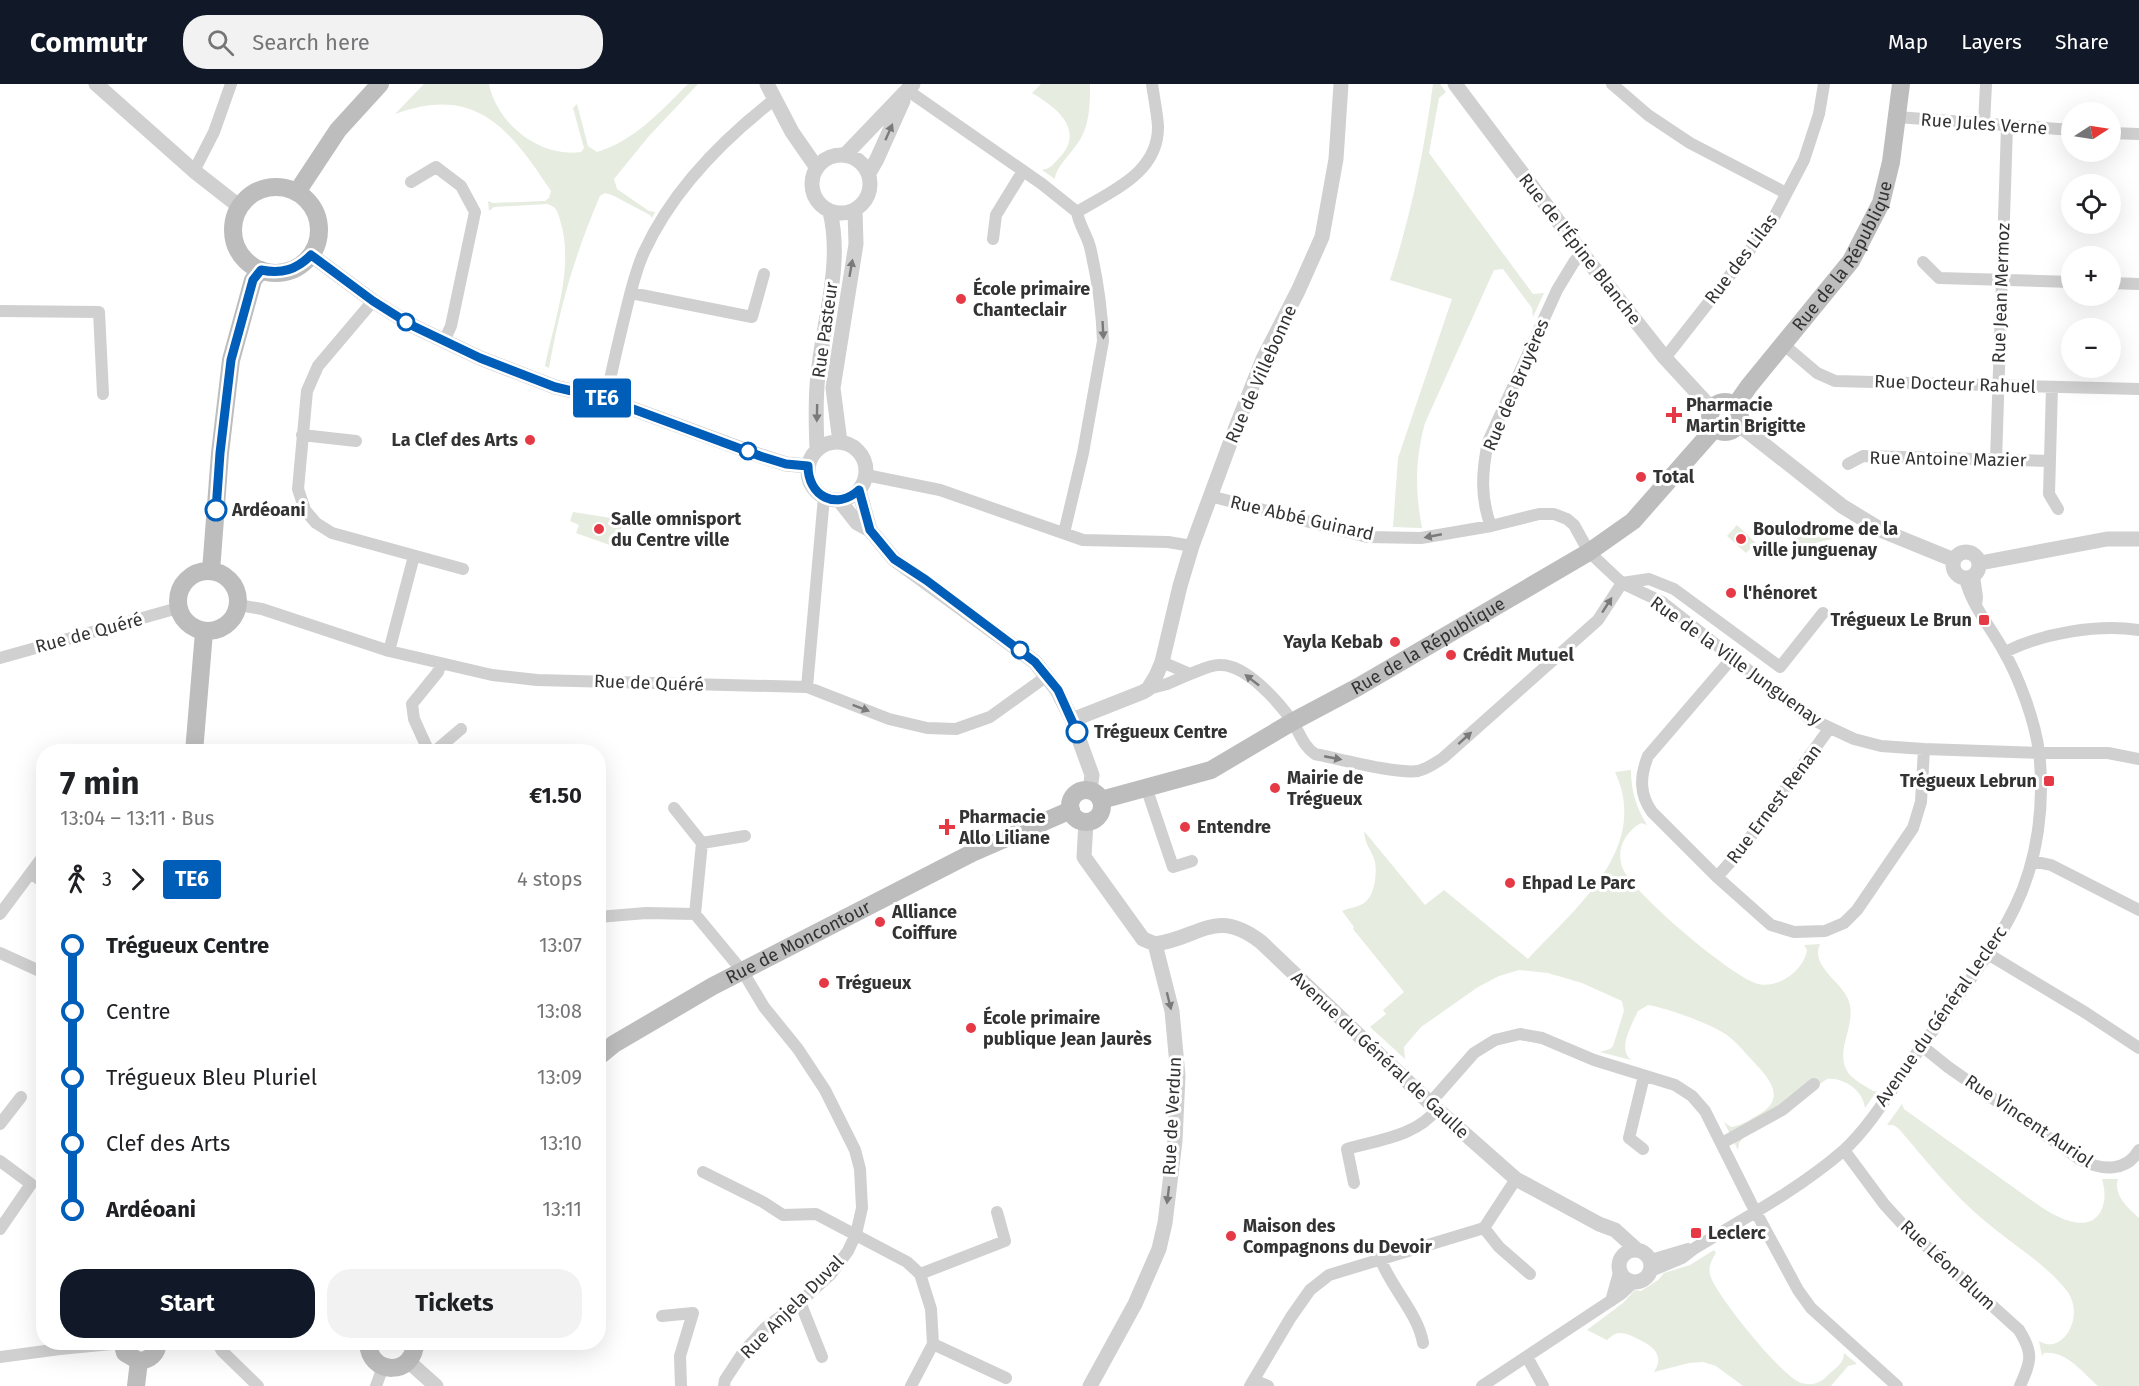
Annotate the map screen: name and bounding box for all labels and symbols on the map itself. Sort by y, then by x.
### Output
north arrow [2061,102,2121,162]
street label: Rue Jules Verne [1920,109,2048,139]
one-way arrow [884,122,894,140]
street label: Rue de l'Épine Blanche [1514,168,1647,329]
street label: Rue de la République [1787,179,1897,335]
street label: Rue des Lilas [1700,210,1782,308]
street label: Rue Jean Mermoz [1988,222,2014,364]
one-way arrow [847,259,856,278]
place label: École primaire Chanteclair [973,277,1090,321]
street label: Rue Pasteur [807,280,843,380]
marker: École primaire Chanteclair [954,292,968,306]
street label: Rue de Villebonne [1221,302,1301,446]
unlabelled marker [397,313,415,331]
street label: Rue des Bruyères [1478,316,1554,454]
one-way arrow [1098,320,1107,339]
street label: Rue Docteur Rahuel [1874,370,2036,398]
line badge: TE6 [568,378,636,418]
place label: Pharmacie Martin Brigitte [1686,394,1806,437]
one-way arrow [812,404,821,423]
marker: Pharmacie Martin Brigitte [1667,408,1681,422]
place label: La Clef des Arts [392,429,518,451]
marker: La Clef des Arts [523,433,537,447]
unlabelled marker [739,442,757,460]
street label: Rue Antoine Mazier [1869,447,2027,471]
place label: Total [1653,466,1695,488]
marker: Total [1634,470,1648,484]
street label: Rue Abbé Guinard [1228,491,1376,545]
marker: Ardéoani [205,499,227,521]
place label: Ardéoani [231,499,306,521]
place label: Salle omnisport du Centre ville [611,508,742,551]
place label: Boulodrome de la ville junguenay [1752,518,1898,561]
marker: Salle omnisport du Centre ville [592,522,606,536]
one-way arrow [1423,532,1442,541]
marker: Boulodrome de la ville junguenay [1734,532,1748,546]
place label: l'hénoret [1743,582,1818,604]
marker: l'hénoret [1724,586,1738,600]
street label: Rue de la République [1347,592,1509,700]
street label: Rue de la Ville Junguenay [1646,592,1826,731]
one-way arrow [1602,597,1613,614]
street label: Rue de Quéré [33,608,145,658]
place label: Trégueux Le Brun [1830,609,1972,631]
marker: Trégueux Le Brun [1977,613,1991,627]
place label: Yayla Kebab [1282,631,1383,653]
marker: Yayla Kebab [1388,635,1402,649]
unlabelled marker [1011,641,1029,659]
place label: Crédit Mutuel [1463,644,1574,666]
marker: Crédit Mutuel [1444,648,1458,662]
street label: Rue de Quéré [594,670,704,696]
one-way arrow [1244,673,1260,686]
one-way arrow [852,704,870,713]
marker: Trégueux Centre [1066,721,1088,743]
place label: Trégueux Centre [1094,721,1227,743]
one-way arrow [1457,732,1472,745]
street label: Rue Ernest Renan [1722,740,1826,868]
one-way arrow [1324,754,1343,763]
place label: Mairie de Trégueux [1287,767,1363,810]
place label: Trégueux Lebrun [1900,770,2037,792]
marker: Trégueux Lebrun [2042,774,2056,788]
marker: Mairie de Trégueux [1268,781,1282,795]
place label: Pharmacie Allo Liliane [958,806,1050,849]
place label: Entendre [1197,816,1271,838]
marker: Pharmacie Allo Liliane [940,820,954,834]
marker: Entendre [1178,820,1192,834]
place label: Ehpad Le Parc [1522,872,1636,894]
marker: Ehpad Le Parc [1503,876,1517,890]
street label: Rue de Moncontour [722,896,874,989]
place label: Alliance Coiffure [891,901,957,944]
marker: Alliance Coiffure [873,915,887,929]
street label: Avenue du Général Leclerc [1870,921,2012,1110]
street label: Avenue du Général de Gaulle [1286,967,1474,1143]
place label: Trégueux [836,972,912,994]
marker: Trégueux [817,976,831,990]
one-way arrow [1165,992,1175,1010]
place label: École primaire publique Jean Jaurès [983,1006,1152,1050]
marker: École primaire publique Jean Jaurès [964,1021,978,1035]
street label: Rue de Verdun [1158,1056,1186,1176]
street label: Rue Vincent Auriol [1961,1070,2097,1172]
one-way arrow [1163,1186,1173,1205]
place label: Maison des Compagnons du Devoir [1243,1215,1433,1258]
street label: Rue Léon Blum [1896,1215,2000,1315]
place label: Leclerc [1708,1222,1766,1244]
marker: Leclerc [1689,1226,1703,1240]
marker: Maison des Compagnons du Devoir [1224,1229,1238,1243]
street label: Rue Anjela Duval [736,1251,848,1363]

